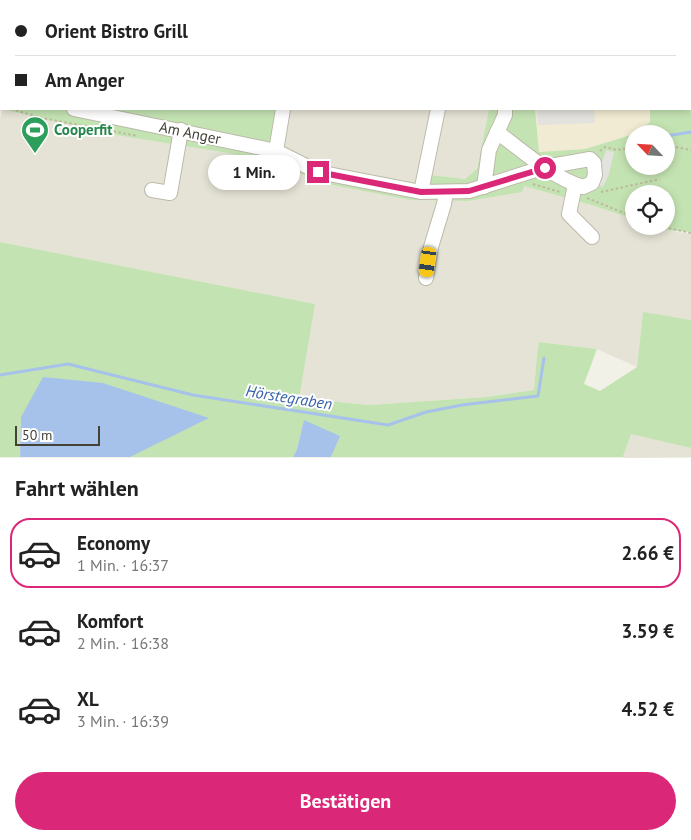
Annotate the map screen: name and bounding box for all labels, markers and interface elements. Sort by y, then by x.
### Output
text: Orient Bistro Grill [45,19,188,43]
text: Am Anger [45,68,124,92]
sports icon: Cooperfit [20,115,50,154]
street label: Am Anger [158,117,223,148]
place label: Cooperfit [54,120,113,139]
north arrow [625,125,675,175]
map controls [625,125,675,235]
callout: 1 Min. [208,154,300,190]
route start [534,157,556,179]
route end [307,161,329,183]
text: 1 Min. [233,162,275,182]
button: locate [625,185,675,235]
car [418,246,437,278]
water label: Hörstegraben [244,380,334,414]
scale bar [15,422,100,446]
text: 50 m [22,426,52,444]
text: Fahrt wählen [15,474,139,502]
icon: car [17,531,62,576]
text: Economy [77,531,150,555]
text: 2.66 € [621,541,674,565]
text: 1 Min. · 16:37 [77,555,169,575]
icon: car [17,609,62,654]
text: Komfort [77,609,143,633]
text: 3.59 € [621,619,674,643]
text: 2 Min. · 16:38 [77,633,169,653]
icon: car [17,687,62,732]
text: XL [77,687,99,711]
text: 4.52 € [621,697,674,721]
text: 3 Min. · 16:39 [77,711,169,731]
button: Bestätigen [15,772,676,830]

